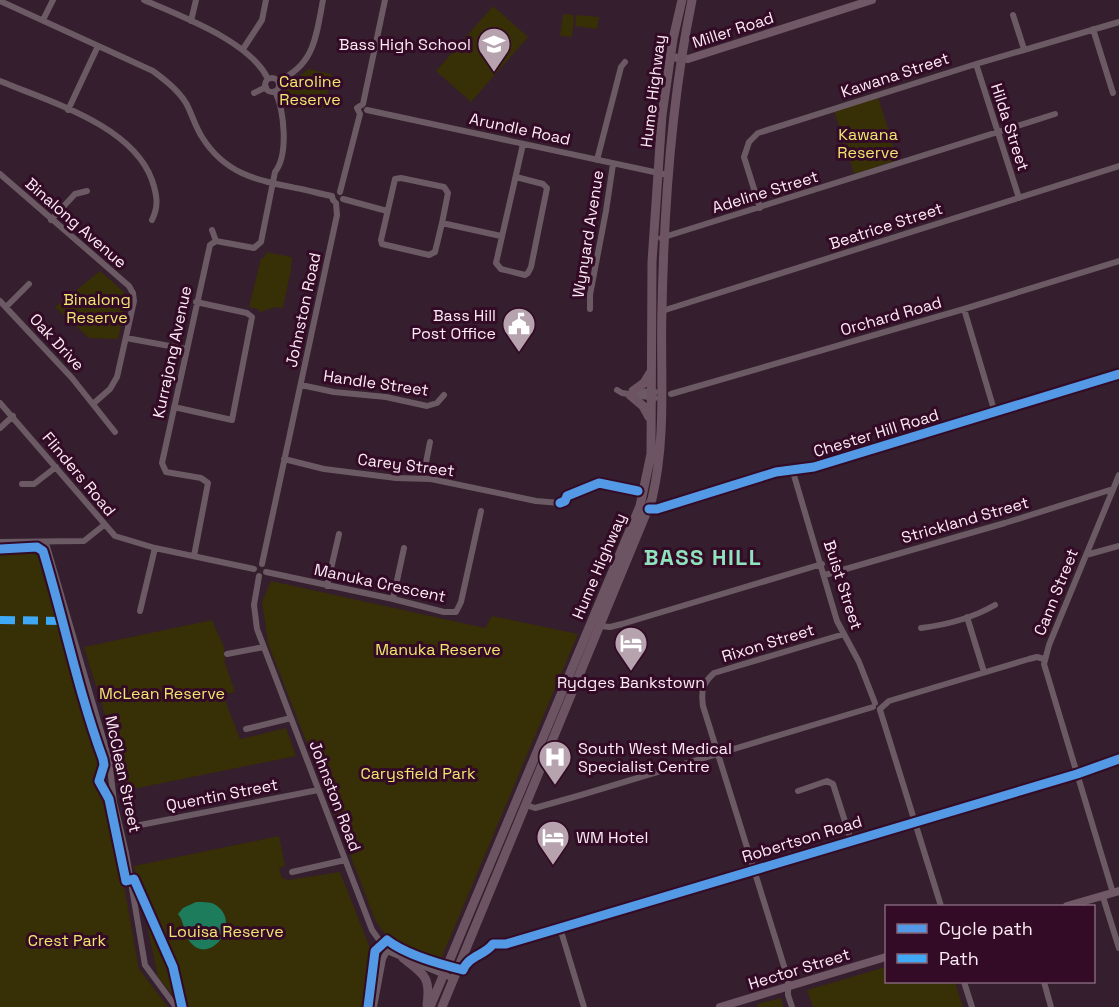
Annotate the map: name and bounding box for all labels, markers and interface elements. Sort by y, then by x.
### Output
street label: Miller Road [690,7,776,53]
school or university icon: Bass High School [476,26,512,73]
street label: Hume Highway [636,33,670,149]
place label: Bass High School [339,34,471,55]
street label: Kawana Street [838,48,952,102]
park label: Caroline Reserve [279,71,341,110]
street label: Hilda Street [986,81,1034,173]
street label: Arundle Road [468,108,572,150]
park label: Kawana Reserve [837,124,899,163]
street label: Adeline Street [709,166,821,218]
street label: Wynyard Avenue [568,169,608,299]
street label: Binalong Avenue [21,173,131,273]
street label: Beatrice Street [827,198,945,254]
street label: Johnston Road [281,251,325,369]
street label: Kurrajong Avenue [148,284,196,420]
park label: Binalong Reserve [63,289,131,328]
street label: Orchard Road [838,292,944,340]
place label: Bass Hill Post Office [412,305,496,344]
public building icon: Bass Hill Post Office [501,306,537,353]
street label: Oak Drive [25,309,89,375]
street label: Handle Street [322,365,430,401]
street label: Chester Hill Road [811,404,941,462]
street label: Flinders Road [38,428,120,520]
street label: Carey Street [356,449,456,481]
street label: Strickland Street [899,492,1031,548]
street label: Hume Highway [567,510,631,622]
street label: Buist Street [819,538,867,632]
district label: BASS HILL [644,543,762,571]
street label: Cann Street [1029,545,1083,639]
street label: Manuka Crescent [312,559,448,607]
street label: Rixon Street [719,619,817,667]
hotel icon: Rydges Bankstown [613,625,649,672]
park label: Manuka Reserve [375,639,501,660]
place label: Rydges Bankstown [557,672,705,693]
park label: McLean Reserve [99,683,225,704]
street label: McClean Street [100,714,146,834]
street label: Johnston Road [304,738,366,854]
place label: South West Medical Specialist Centre [578,738,732,777]
hospital icon: South West Medical Specialist Centre [537,739,573,786]
park label: Carysfield Park [360,763,476,784]
street label: Quentin Street [164,774,280,816]
street label: Robertson Road [739,811,865,867]
hotel icon: WM Hotel [535,819,571,866]
place label: WM Hotel [576,827,649,848]
legend [885,905,1095,983]
text: Cycle path [939,917,1033,940]
park label: Louisa Reserve [168,921,284,942]
park label: Crest Park [28,930,107,951]
street label: Hector Street [746,944,852,994]
text: Path [939,947,979,970]

